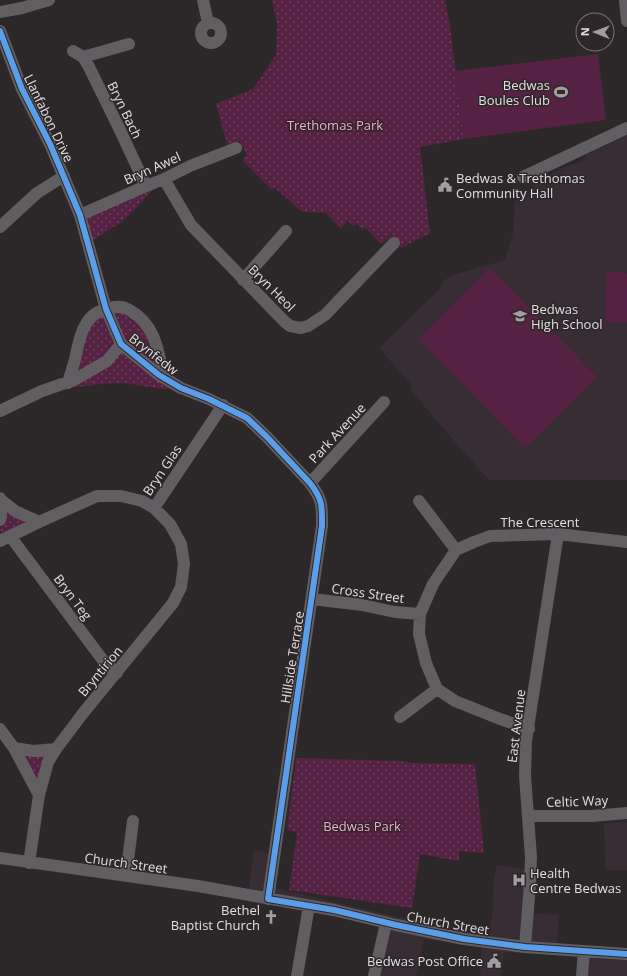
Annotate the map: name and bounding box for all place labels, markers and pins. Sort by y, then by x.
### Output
place label: Bedwas Boules Club [478,76,550,109]
sports icon: Bedwas Boules Club [553,84,569,100]
place label: Bedwas & Trethomas Community Hall [456,169,585,202]
public building icon: Bedwas & Trethomas Community Hall [437,177,453,193]
place label: Bedwas High School [531,300,603,333]
school or university icon: Bedwas High School [512,308,528,324]
place label: Health Centre Bedwas [530,864,621,897]
hospital icon: Health Centre Bedwas [511,872,527,888]
place label: Bethel Baptist Church [171,901,260,934]
church icon: Bethel Baptist Church [263,909,279,925]
place label: Bedwas Post Office [367,952,483,970]
public building icon: Bedwas Post Office [486,953,502,969]

